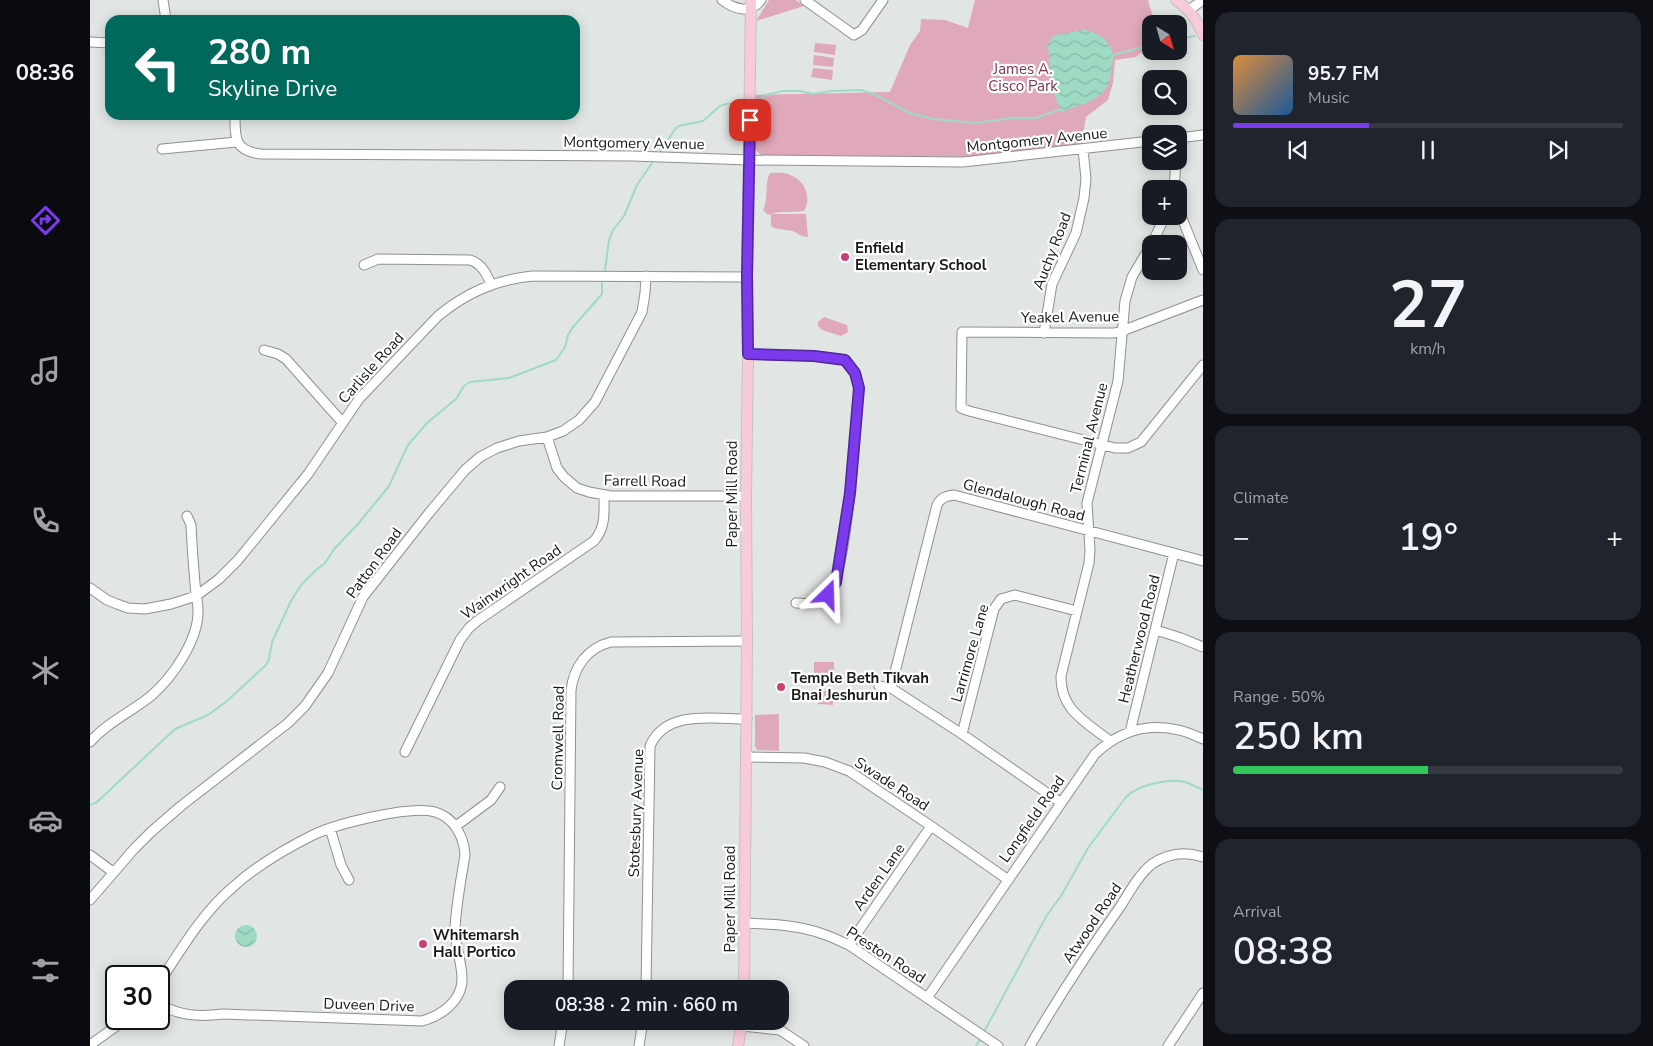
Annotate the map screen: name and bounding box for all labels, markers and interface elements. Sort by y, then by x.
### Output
north arrow [1142,15,1188,60]
map controls [1142,15,1187,280]
text: 280 m [208,29,311,76]
icon: left [125,35,190,100]
text: 08:36 [16,58,74,88]
park label: James A. Cisco Park [988,59,1058,96]
text: 95.7 FM [1308,61,1379,87]
button: search [1142,70,1187,115]
text: Skyline Drive [208,74,337,104]
text: Music [1308,87,1349,109]
pin [729,99,771,141]
icon: arrive [736,106,764,134]
street label: Montgomery Avenue [966,123,1108,157]
button: layers [1142,125,1187,170]
street label: Montgomery Avenue [563,132,705,154]
icon: previous [1284,136,1312,164]
icon: pause [1414,136,1442,164]
icon: next [1544,136,1572,164]
button: + [1142,180,1187,225]
icon: directions [28,203,63,238]
street label: Auchy Road [1028,210,1076,292]
button: − [1142,235,1187,280]
place label: Enfield Elementary School [855,238,987,275]
marker: Enfield Elementary School [839,251,851,263]
text: 27 [1389,261,1467,350]
street label: Yeakel Avenue [1020,306,1119,328]
street label: Carlisle Road [334,328,408,408]
text: km/h [1410,338,1446,360]
icon: music [28,353,63,388]
street label: Terminal Avenue [1066,381,1112,495]
street label: Paper Mill Road [722,441,742,547]
street label: Farrell Road [604,470,686,492]
street label: Glendalough Road [961,474,1087,526]
text: Climate [1233,487,1288,509]
icon: phone [28,503,63,538]
text: 19° [1398,512,1458,563]
text: − [1233,519,1250,557]
text: + [1606,519,1623,557]
street label: Patton Road [342,524,406,602]
street label: Wainwright Road [457,540,565,624]
position arrow [801,568,853,620]
street label: Heatherwood Road [1113,573,1165,705]
street label: Larrimore Lane [946,602,994,704]
icon: climate [28,653,63,688]
place label: Temple Beth Tikvah Bnai Jeshurun [791,668,929,705]
marker: Temple Beth Tikvah Bnai Jeshurun [775,681,787,693]
street label: Cromwell Road [547,686,569,790]
text: Range · 50% [1233,686,1325,708]
text: 250 km [1233,711,1364,762]
street label: Stotesbury Avenue [624,748,648,878]
street label: Swade Road [851,752,933,816]
street label: Longfield Road [995,772,1069,866]
icon: car [28,803,63,838]
street label: Arden Lane [848,839,910,915]
street label: Paper Mill Road [720,846,740,952]
street label: Atwood Road [1058,879,1126,967]
text: Arrival [1233,901,1281,923]
street label: Preston Road [843,922,929,988]
place label: Whitemarsh Hall Portico [433,925,519,962]
text: 08:38 [1233,926,1333,977]
marker: Whitemarsh Hall Portico [417,938,429,950]
icon: filters [28,953,63,988]
speed limit sign: 30 [105,965,170,1030]
text: 08:38 · 2 min · 660 m [555,992,738,1018]
street label: Duveen Drive [323,993,415,1017]

